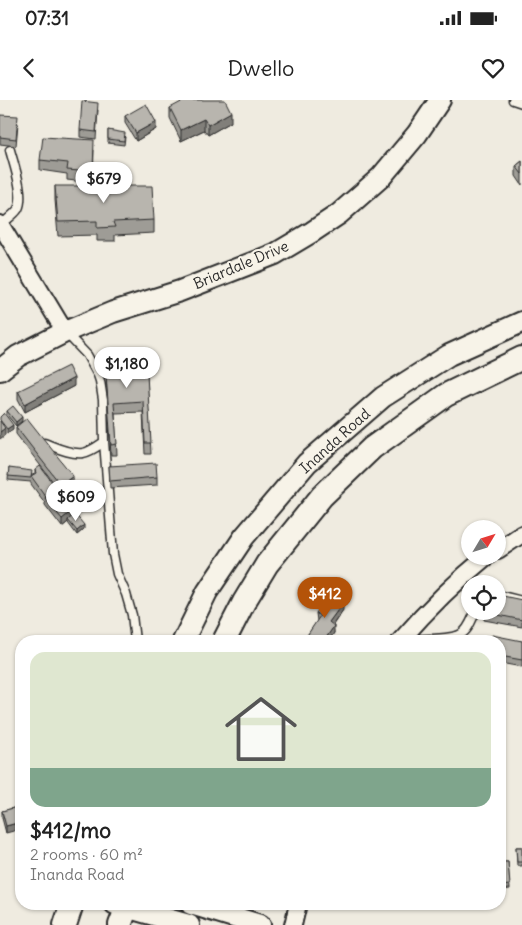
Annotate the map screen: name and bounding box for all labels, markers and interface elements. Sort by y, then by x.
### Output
text: 07:31 [25,6,69,30]
icon: back [15,54,43,82]
text: Dwello [228,54,294,82]
icon: heart [479,54,507,82]
pin: $679 [74,162,134,204]
text: $679 [86,168,122,188]
street label: Briardale Drive [190,236,291,293]
pin: $1,180 [86,346,168,389]
text: $1,180 [105,353,149,373]
street label: Inanda Road [295,404,374,477]
pin: $609 [46,480,106,522]
text: $609 [57,486,95,506]
north arrow [461,520,506,565]
map controls [461,520,506,620]
button: locate [461,575,506,620]
pin: $412 [295,576,355,619]
text: $412 [308,583,342,603]
icon: home [216,684,306,774]
text: $412/mo [30,817,111,844]
text: 2 rooms · 60 m² [30,844,143,864]
text: Inanda Road [30,864,124,884]

